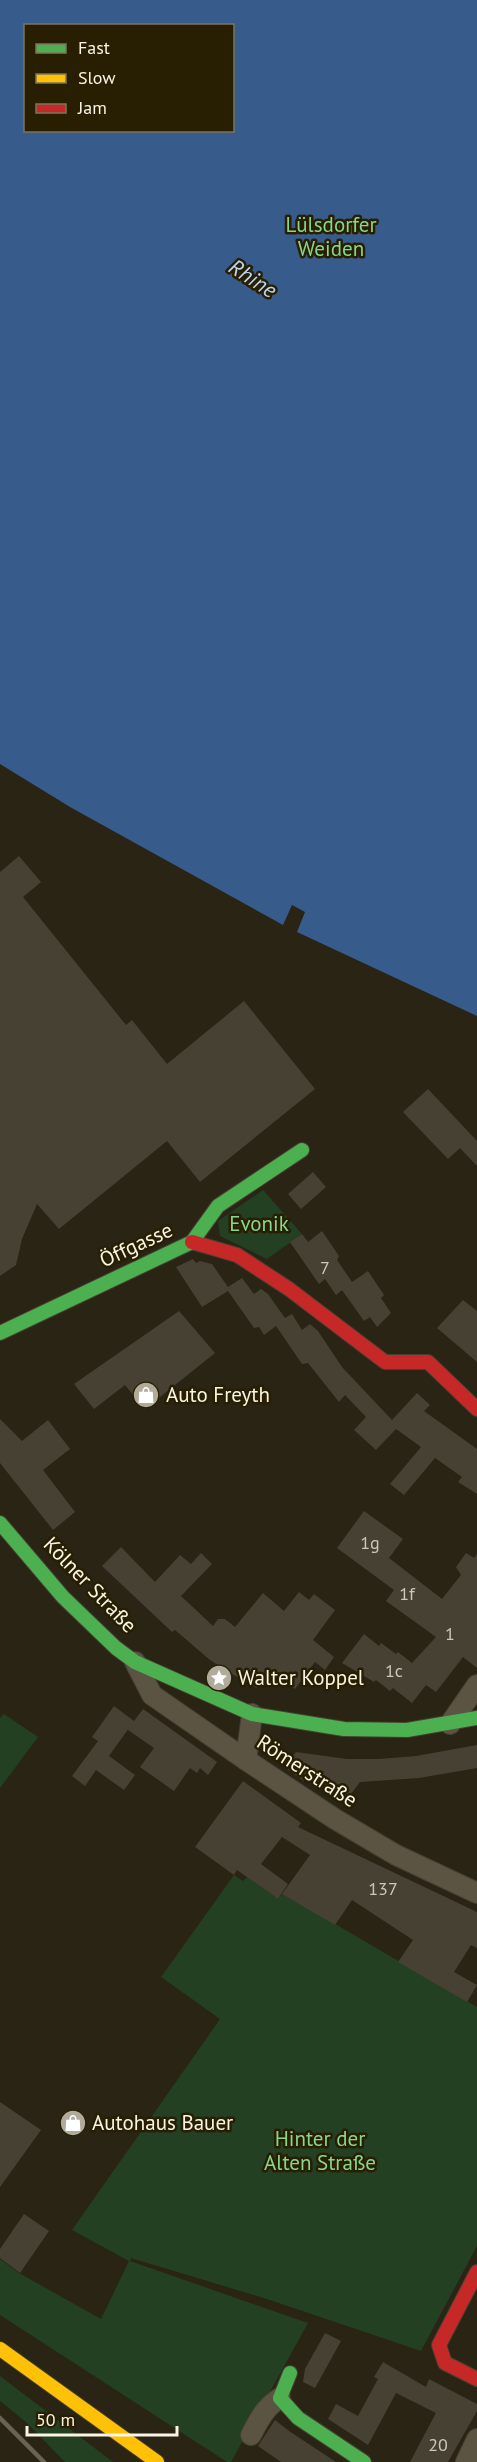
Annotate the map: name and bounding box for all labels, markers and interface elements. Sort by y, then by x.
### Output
legend [24,24,234,132]
text: Fast [78,36,110,59]
text: Slow [78,66,116,89]
text: Jam [77,96,107,119]
park label: Lülsdorfer Weiden [285,211,377,262]
water label: Rhine [224,252,283,304]
park label: Evonik [229,1210,289,1237]
street label: Öffgasse [95,1216,177,1273]
house number: 7 [320,1256,330,1279]
shop icon: Auto Freyth [131,1380,161,1410]
place label: Auto Freyth [166,1381,270,1408]
street label: Kölner Straße [38,1531,143,1638]
house number: 1g [360,1531,380,1554]
house number: 1f [399,1582,416,1605]
house number: 1 [445,1622,455,1645]
house number: 1c [385,1659,403,1682]
place icon: Walter Koppel [204,1663,234,1693]
place label: Walter Koppel [238,1664,364,1691]
street label: Römerstraße [252,1728,363,1813]
house number: 137 [368,1877,398,1900]
shop icon: Autohaus Bauer [58,2108,88,2138]
place label: Autohaus Bauer [92,2109,233,2136]
park label: Hinter der Alten Straße [264,2125,376,2176]
scale bar [27,2399,177,2437]
text: 50 m [36,2408,75,2431]
house number: 20 [428,2433,448,2456]

